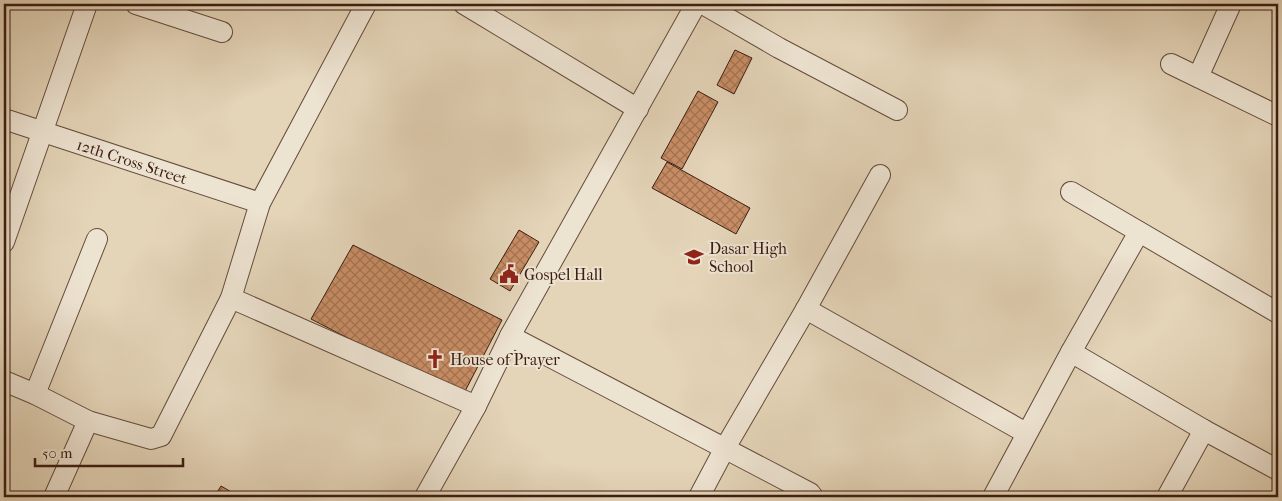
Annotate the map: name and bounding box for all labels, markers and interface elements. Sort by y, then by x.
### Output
street label: 12th Cross Street [74,135,190,188]
place label: Dasar High School [709,239,787,276]
school or university icon: Dasar High School [683,246,705,268]
public building icon: Gospel Hall [498,263,520,285]
place label: Gospel Hall [524,265,603,284]
church icon: House of Prayer [424,348,446,370]
place label: House of Prayer [450,350,560,369]
scale bar [35,436,182,468]
text: 50 m [42,444,73,462]

